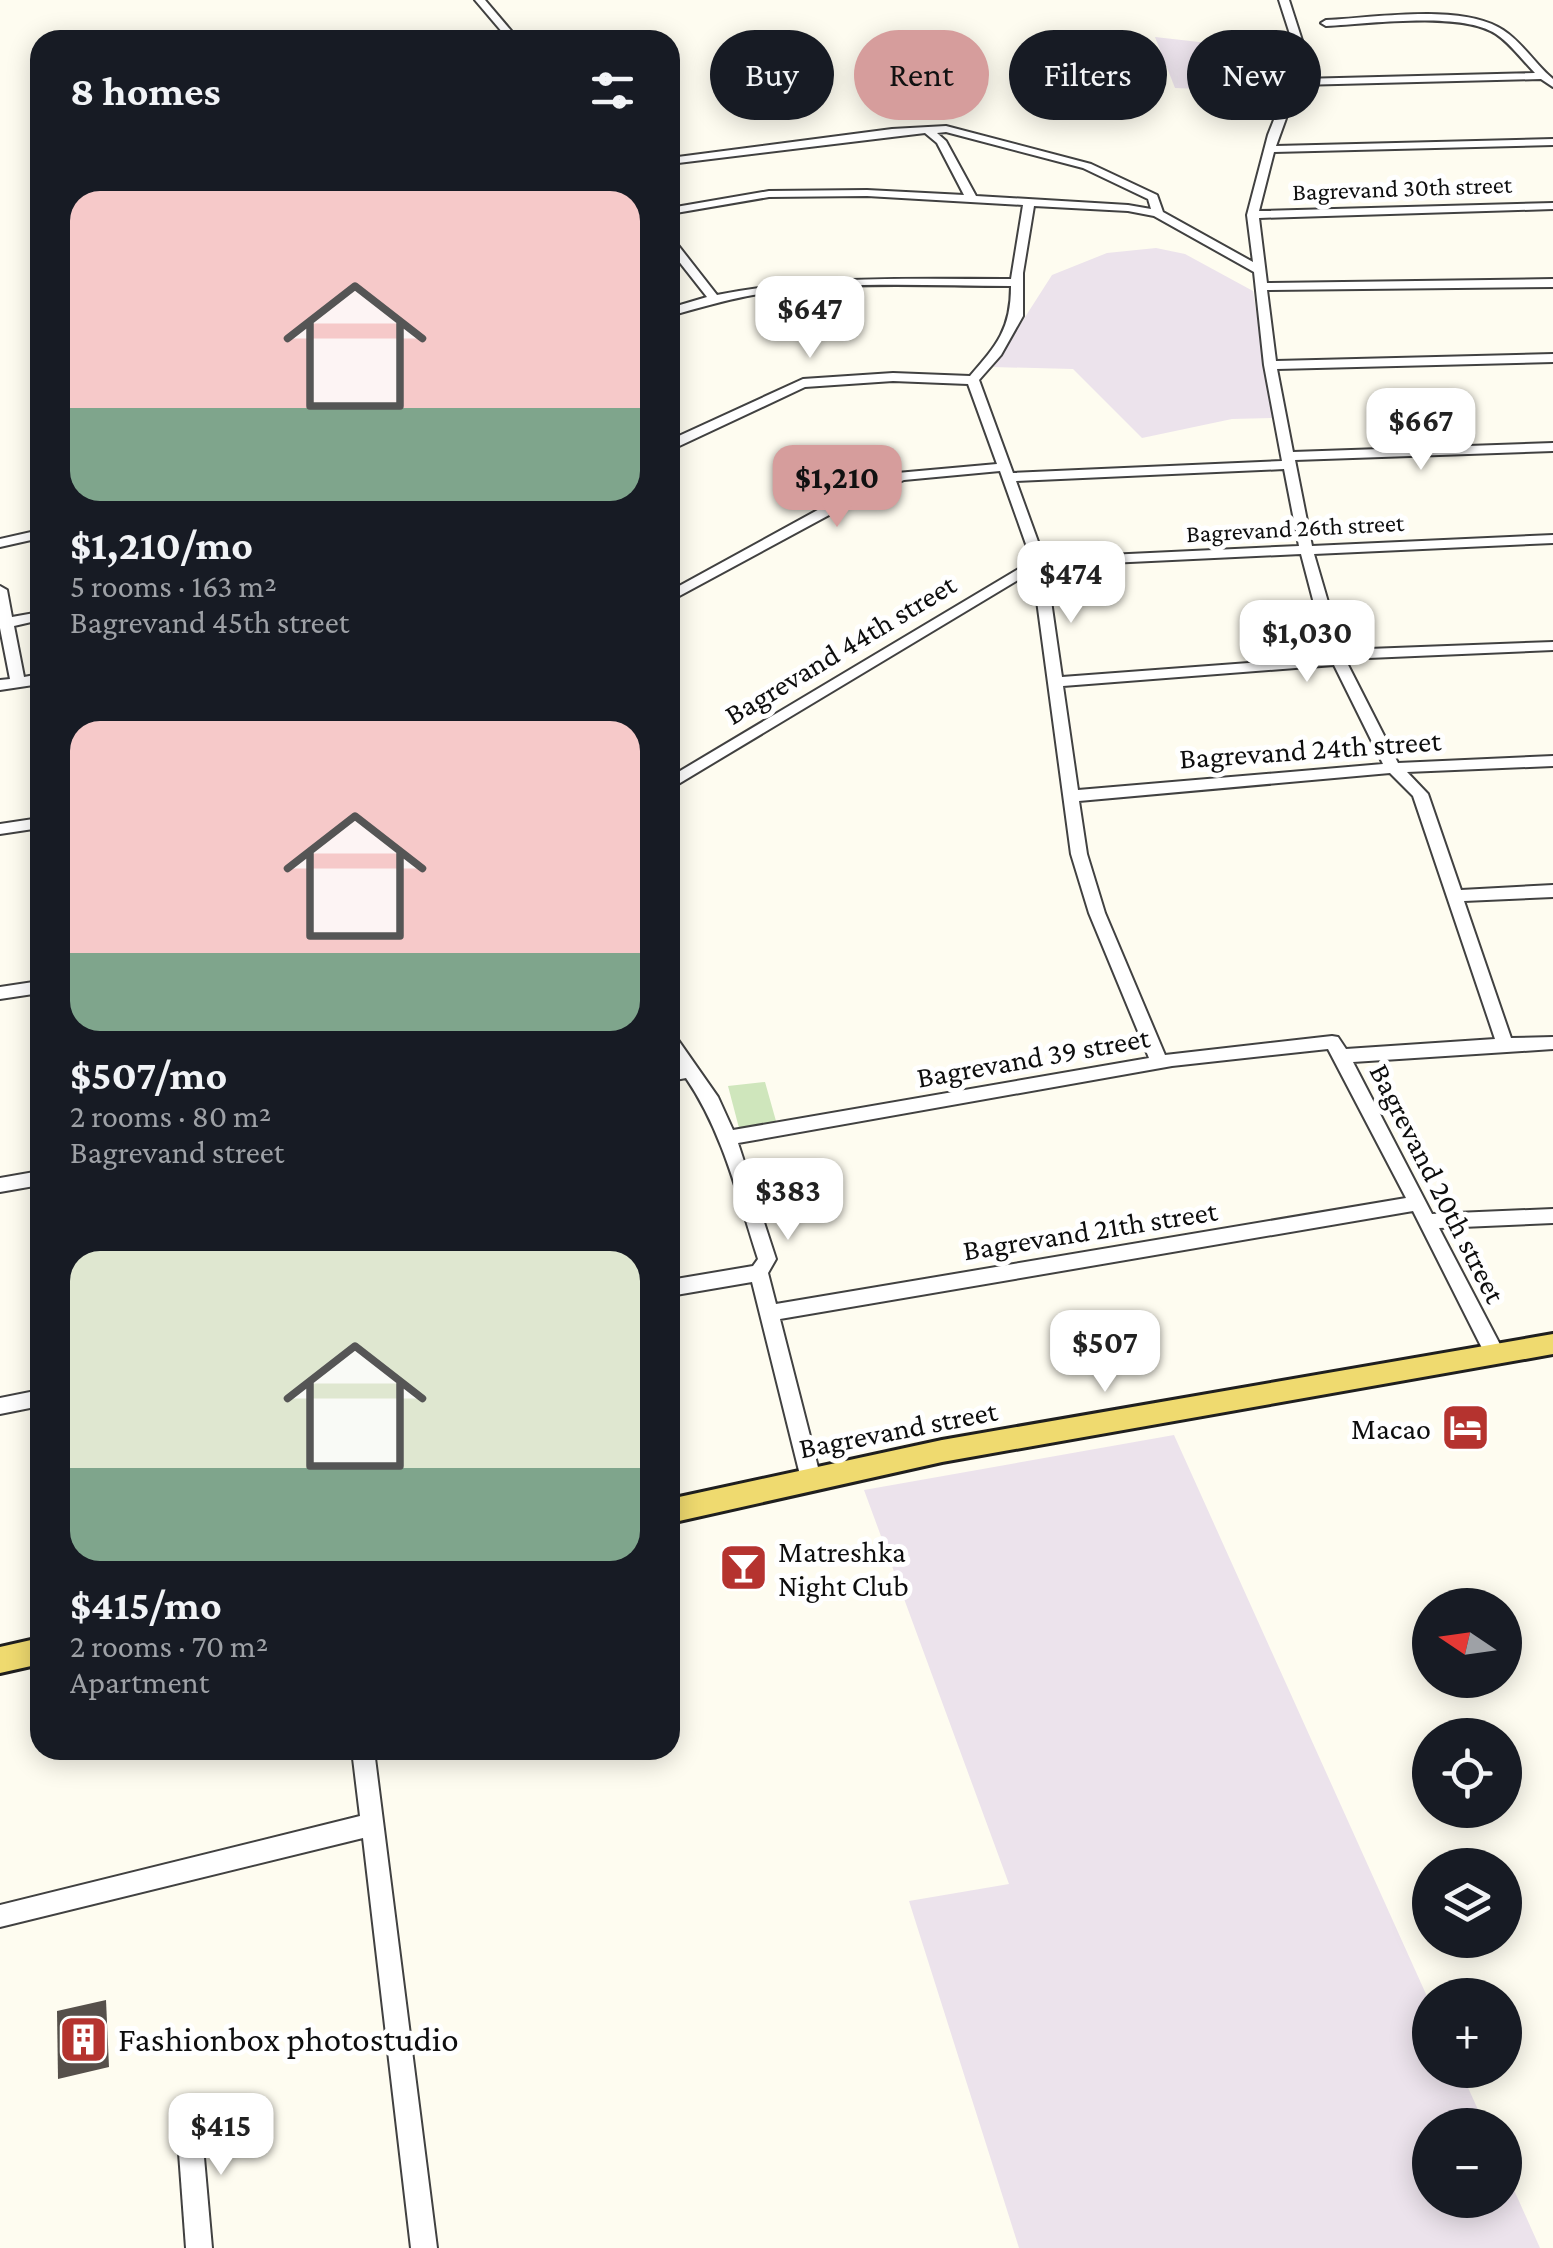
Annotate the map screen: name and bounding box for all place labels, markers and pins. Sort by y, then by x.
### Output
pin: $647 [751,276,869,361]
pin: $667 [1362,388,1480,473]
pin: $1,210 [756,445,918,530]
pin: $474 [1012,541,1130,626]
pin: $1,030 [1226,600,1388,685]
pin: $383 [729,1158,847,1243]
pin: $507 [1046,1310,1164,1395]
hotel icon: Macao [1440,1402,1492,1454]
place label: Macao [1351,1412,1431,1445]
place label: Matreshka Night Club [778,1535,909,1603]
bar icon: Matreshka Night Club [717,1542,769,1594]
building icon: Fashionbox photostudio [57,2013,109,2065]
place label: Fashionbox photostudio [118,2020,459,2059]
pin: $415 [162,2093,280,2178]

